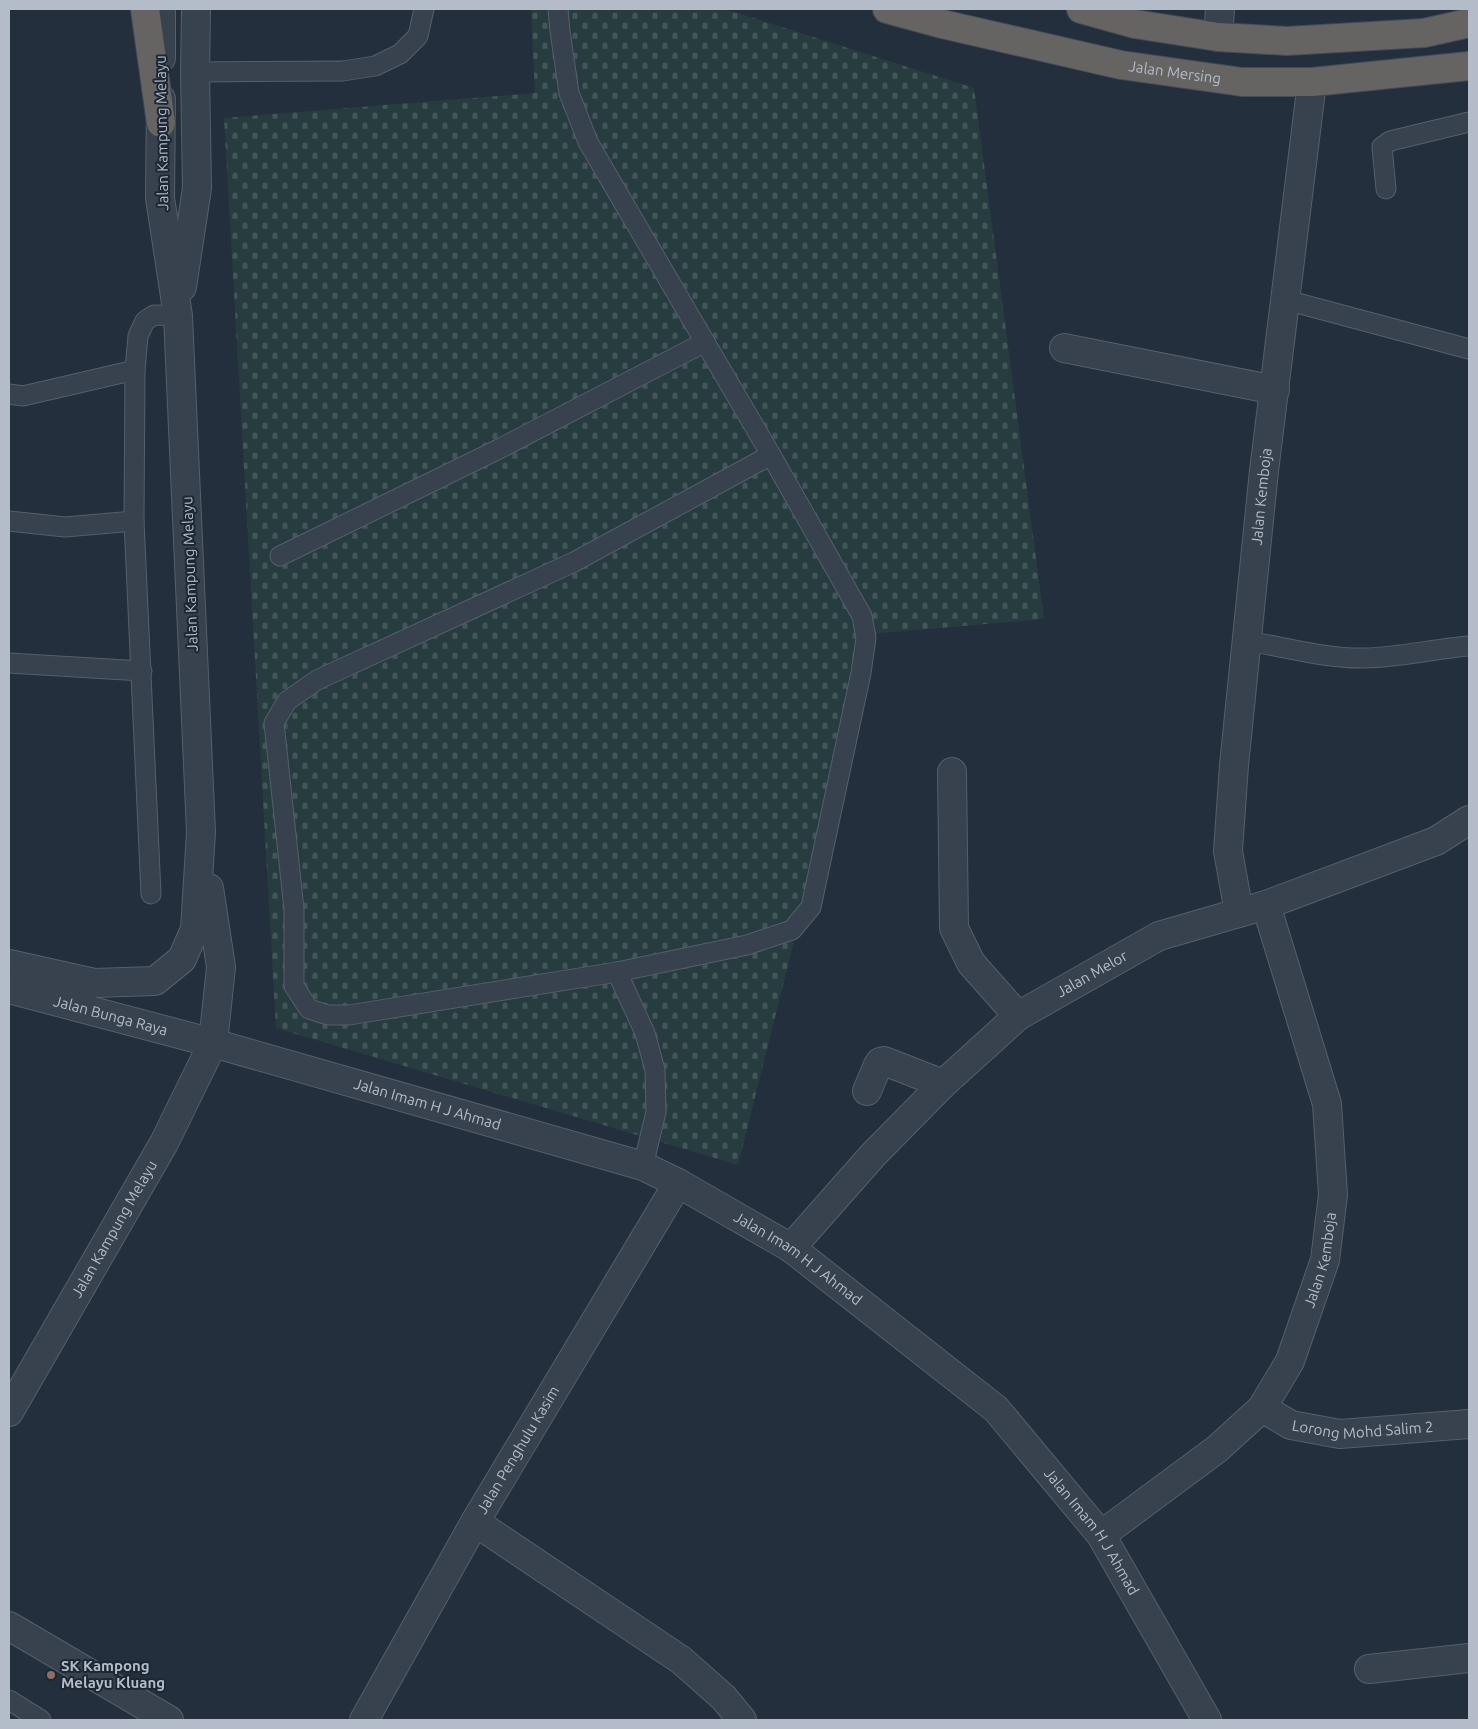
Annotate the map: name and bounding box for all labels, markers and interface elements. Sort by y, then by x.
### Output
street label: Jalan Kampung Melayu [152,55,171,211]
street label: Jalan Mersing [1128,57,1222,87]
street label: Jalan Kemboja [1247,447,1275,546]
street label: Jalan Kampung Melayu [178,496,201,652]
street label: Jalan Melor [1053,947,1130,1000]
street label: Jalan Bunga Raya [52,992,169,1039]
street label: Jalan Imam H J Ahmad [352,1075,503,1133]
street label: Jalan Kampung Melayu [68,1157,160,1301]
street label: Jalan Imam H J Ahmad [731,1208,865,1308]
street label: Jalan Kemboja [1300,1211,1339,1310]
street label: Jalan Penghulu Kasim [473,1383,563,1517]
street label: Lorong Mohd Salim 2 [1291,1416,1434,1442]
street label: Jalan Imam H J Ahmad [1041,1464,1143,1598]
place label: SK Kampong Melayu Kluang [61,1657,165,1691]
marker: SK Kampong Melayu Kluang [45,1669,57,1681]

